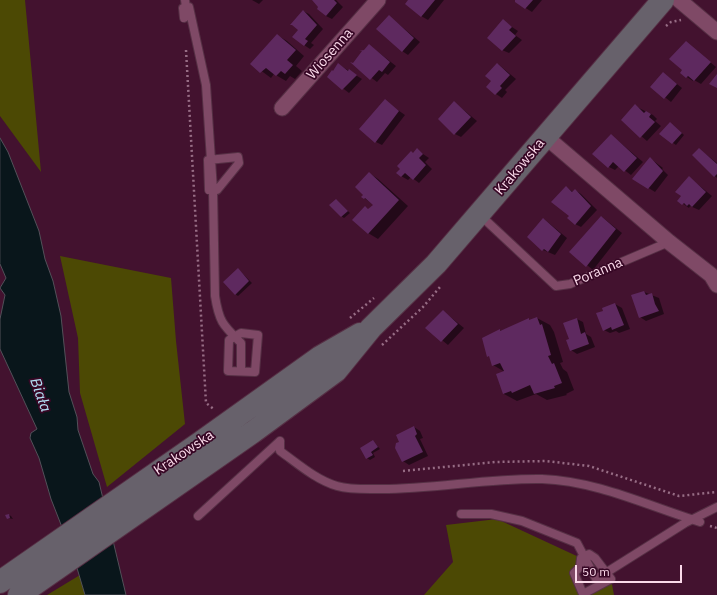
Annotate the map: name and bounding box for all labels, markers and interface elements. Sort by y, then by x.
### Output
street label: Wiosenna [303,25,357,83]
street label: Krakowska [492,135,548,199]
street label: Poranna [571,254,625,290]
water label: Biała [26,376,54,414]
street label: Krakowska [151,427,217,479]
scale bar [577,557,684,583]
text: 50 m [582,564,610,579]

